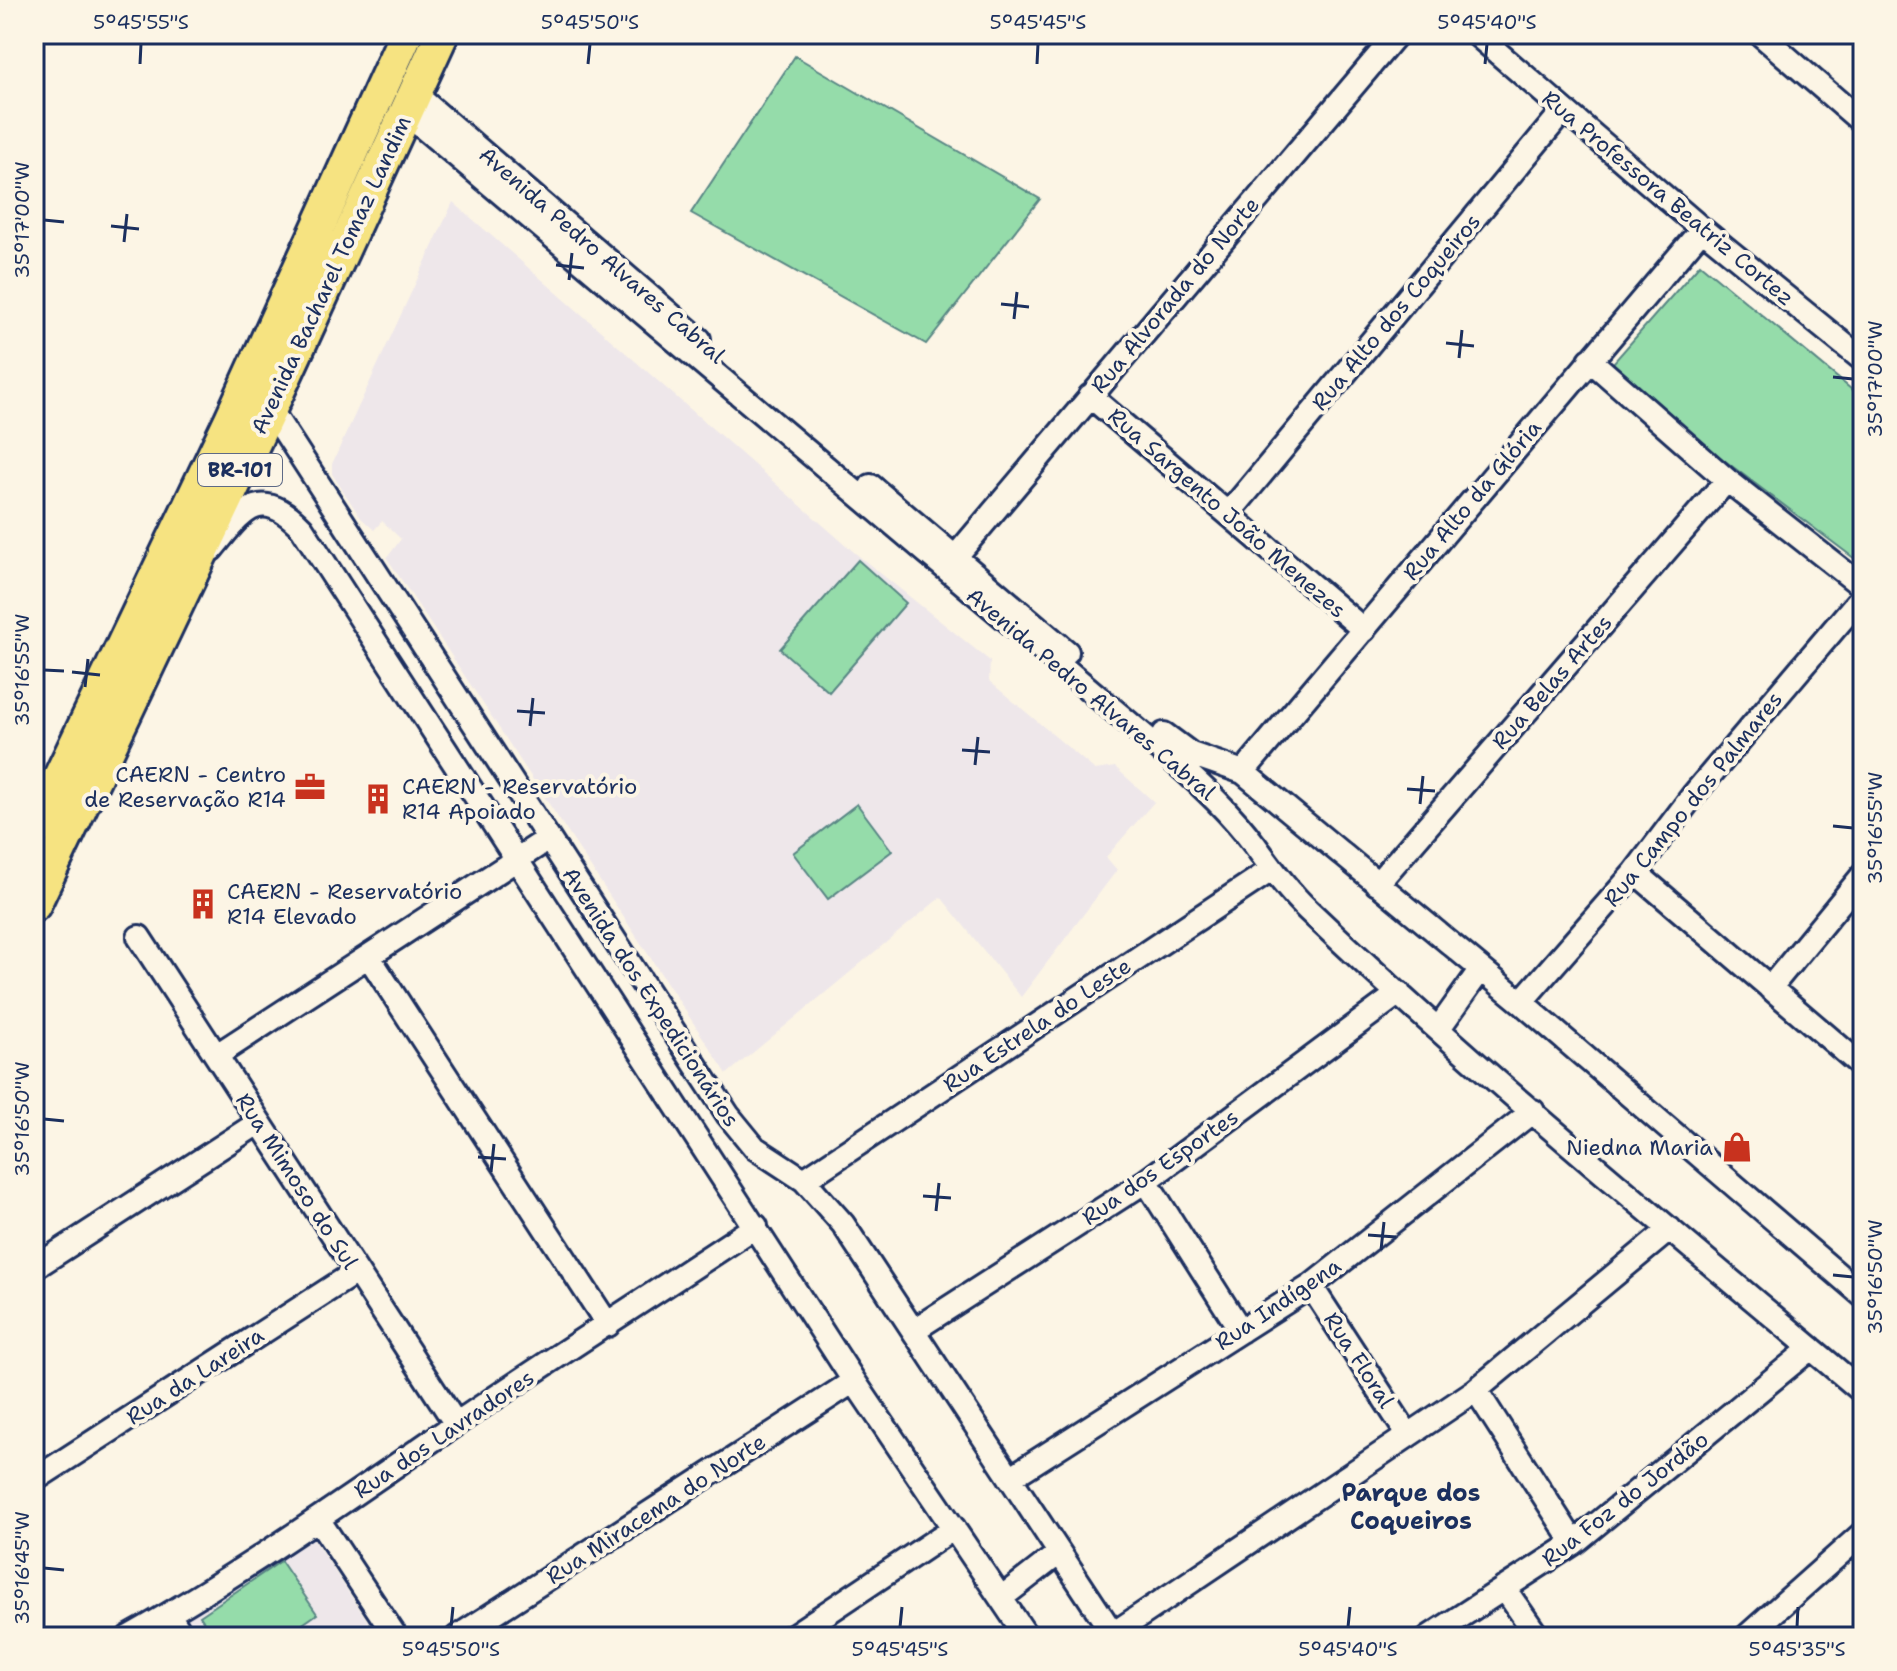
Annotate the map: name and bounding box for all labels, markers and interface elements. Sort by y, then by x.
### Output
text: 5°45'55"S [93,9,189,35]
text: 5°45'50"S [541,9,639,35]
text: 5°45'45"S [990,9,1086,35]
text: 5°45'40"S [1437,9,1537,35]
street label: Rua Professora Beatriz Cortez [1536,84,1800,312]
street label: Avenida Bacharel Tomaz Landim [244,111,418,439]
street label: Avenida Pedro Alvares Cabral [473,140,731,370]
text: 35°17'00"W [9,161,35,279]
street label: Rua Alvorada do Norte [1084,191,1266,399]
street label: Rua Alto dos Coqueiros [1305,208,1487,416]
text: 35°17'00"W [1862,320,1888,438]
street label: Rua Sargento João Menezes [1102,402,1352,624]
street label: Rua Alto da Glória [1396,414,1548,586]
road number: BR-101 [198,454,282,486]
street label: Avenida Pedro Alvares Cabral [960,581,1222,807]
street label: Rua Belas Artes [1485,609,1619,755]
text: 35°16'55"W [9,614,35,726]
street label: Rua Campo dos Palmares [1597,685,1789,913]
place label: CAERN - Centro de Reservação R14 [84,760,286,814]
office icon: CAERN - Centro de Reservação R14 [293,770,327,804]
place label: CAERN - Reservatório R14 Apoiado [402,772,637,826]
text: 35°16'55"W [1862,772,1888,884]
building icon: CAERN - Reservatório R14 Apoiado [361,782,395,816]
street label: Avenida dos Expedicionários [556,861,746,1133]
place label: CAERN - Reservatório R14 Elevado [227,877,462,931]
building icon: CAERN - Reservatório R14 Elevado [186,887,220,921]
street label: Rua Estrela do Leste [937,951,1137,1099]
text: 35°16'50"W [9,1061,35,1177]
street label: Rua Mimoso do Sul [229,1087,365,1275]
street label: Rua dos Esportes [1076,1102,1244,1232]
shop icon: Niedna Maria [1720,1130,1754,1164]
place label: Niedna Maria [1566,1133,1713,1162]
text: 35°16'50"W [1862,1219,1888,1335]
street label: Rua Indígena [1209,1251,1347,1357]
street label: Rua Floral [1317,1306,1401,1414]
street label: Rua da Lareira [121,1321,270,1431]
street label: Rua dos Lavradores [348,1363,540,1505]
street label: Rua Foz do Jordão [1536,1425,1714,1573]
street label: Rua Miracema do Norte [541,1427,771,1591]
district label: Parque dos Coqueiros [1342,1477,1480,1537]
text: 35°16'45"W [9,1511,35,1625]
text: 5°45'50"S [402,1636,500,1662]
text: 5°45'45"S [852,1636,948,1662]
text: 5°45'40"S [1298,1636,1398,1662]
text: 5°45'35"S [1748,1636,1846,1662]

